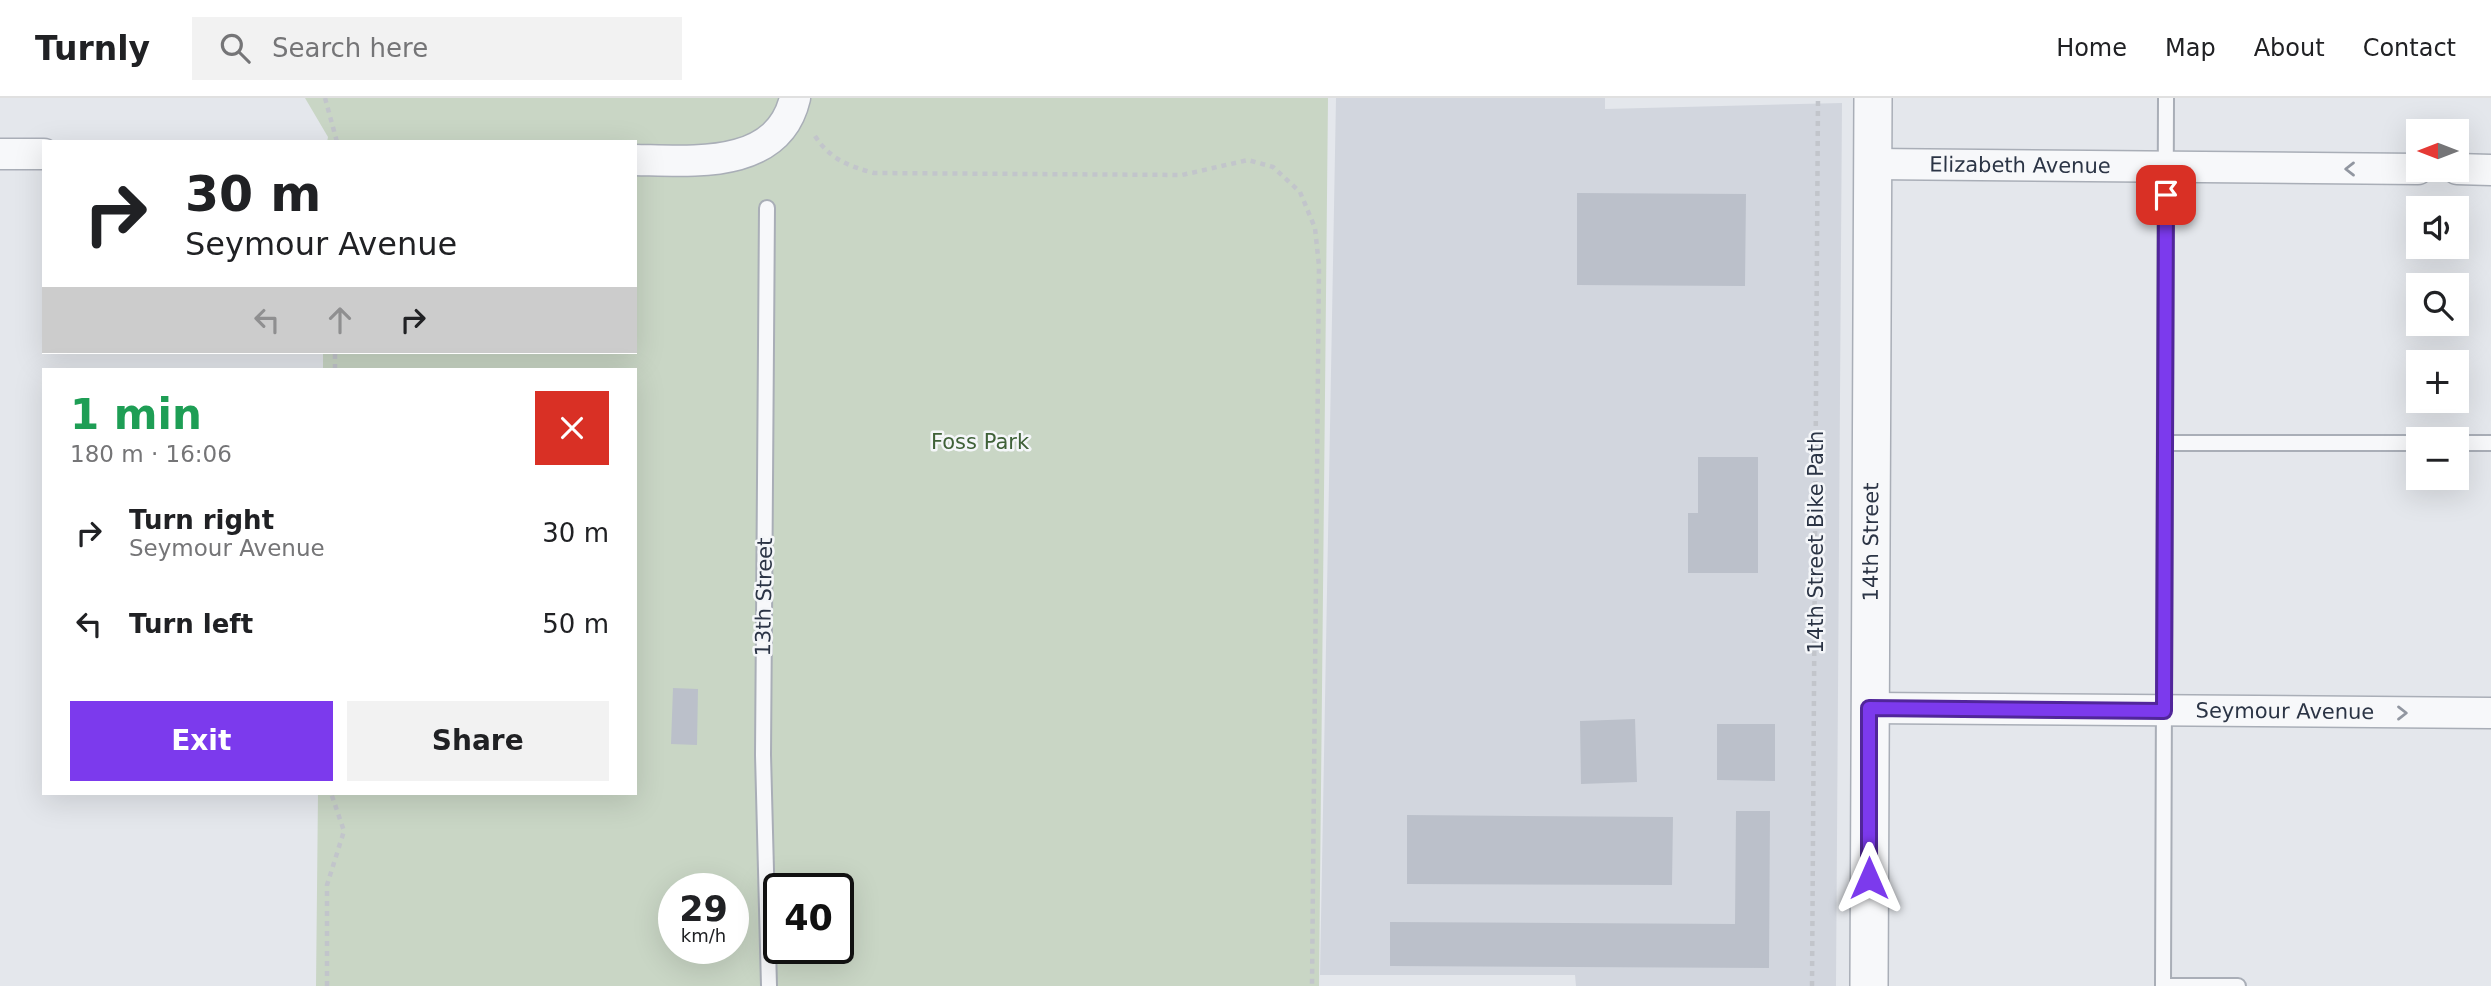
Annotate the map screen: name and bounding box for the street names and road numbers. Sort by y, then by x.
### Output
street label: Elizabeth Avenue [1929,153,2111,178]
street label: 14th Street Bike Path [1804,431,1828,653]
street label: 14th Street [1859,483,1883,601]
street label: 13th Street [751,537,777,657]
street label: Seymour Avenue [2196,699,2374,724]

